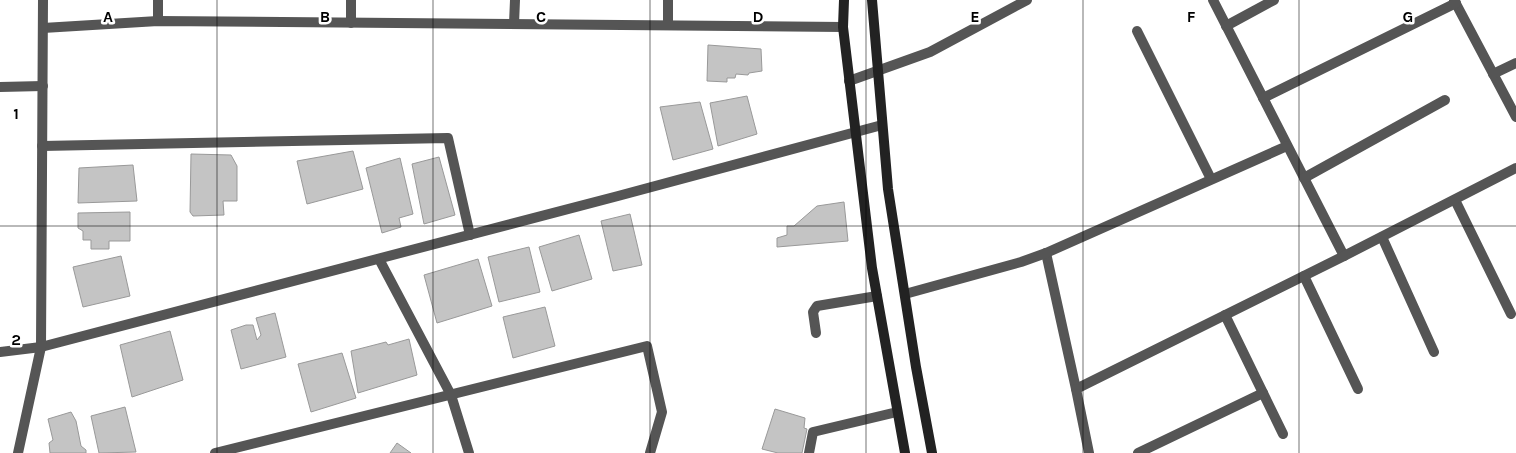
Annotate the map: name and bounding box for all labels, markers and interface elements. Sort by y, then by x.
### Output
text: A [103,7,113,26]
text: B [320,7,330,26]
text: C [536,7,546,26]
text: D [753,7,764,26]
text: E [970,7,980,26]
text: F [1187,7,1196,26]
text: G [1403,7,1413,26]
text: 1 [13,104,19,123]
text: 2 [11,330,21,349]

